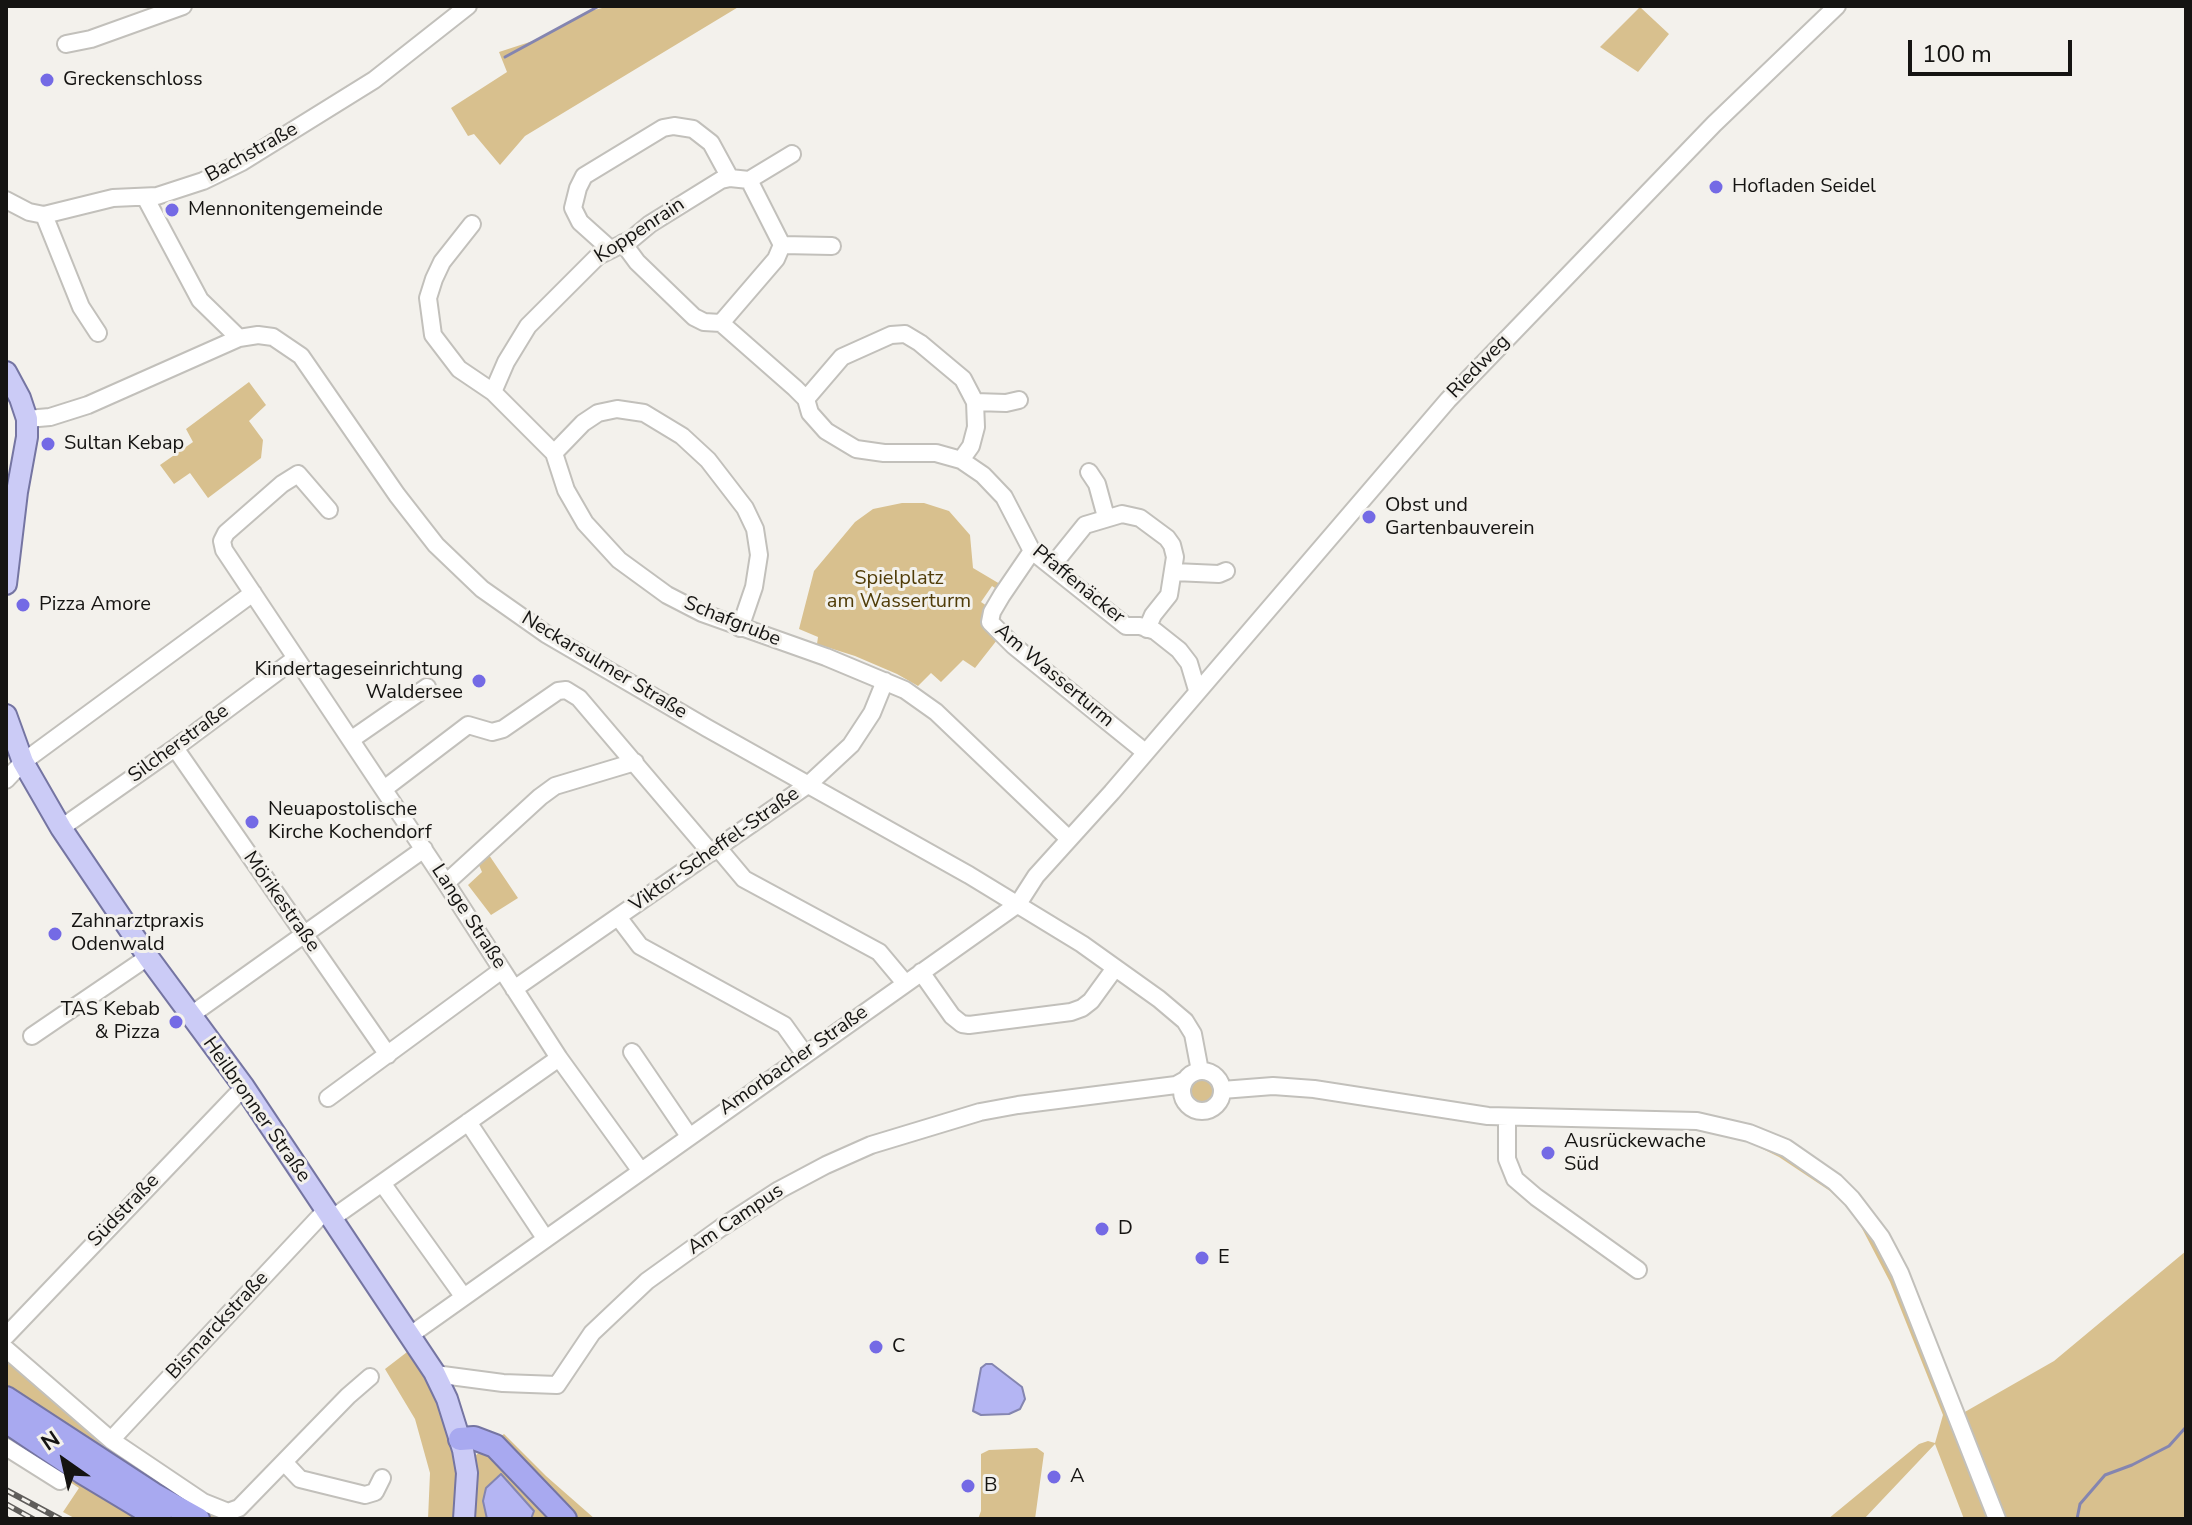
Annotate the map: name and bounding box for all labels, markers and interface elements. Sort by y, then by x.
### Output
scale bar [1912,24,2076,74]
text: 100 m [1922,38,1992,70]
place label: Greckenschloss [63,68,203,92]
marker: Greckenschloss [38,71,56,89]
street label: Bachstraße [202,118,302,188]
place label: Hofladen Seidel [1732,175,1876,199]
marker: Hofladen Seidel [1707,178,1725,196]
street label: Koppenrain [591,193,689,269]
place label: Mennonitengemeinde [188,198,383,222]
marker: Mennonitengemeinde [163,201,181,219]
street label: Riedweg [1443,330,1515,404]
place label: Sultan Kebap [64,432,184,456]
marker: Sultan Kebap [39,435,57,453]
place label: Obst und Gartenbauverein [1385,494,1535,541]
marker: Obst und Gartenbauverein [1360,508,1378,526]
street label: Pfaffenäcker [1027,540,1129,630]
park label: Spielplatz am Wasserturm [827,567,971,614]
street label: Schafgrube [680,592,784,652]
place label: Pizza Amore [39,593,151,617]
marker: Pizza Amore [14,596,32,614]
street label: Neckarsulmer Straße [517,607,691,725]
street label: Am Wasserturm [989,619,1119,733]
place label: Kindertageseinrichtung Waldersee [255,658,463,705]
marker: Kindertageseinrichtung Waldersee [470,672,488,690]
street label: Silcherstraße [124,700,234,788]
street label: Viktor-Scheffel-Straße [626,782,804,918]
place label: Neuapostolische Kirche Kochendorf [268,798,432,845]
marker: Neuapostolische Kirche Kochendorf [243,813,261,831]
street label: Mörikestraße [237,847,325,957]
street label: Lange Straße [425,860,511,974]
place label: Zahnarztpraxis Odenwald [71,910,204,957]
marker: Zahnarztpraxis Odenwald [46,925,64,943]
place label: TAS Kebab & Pizza [61,998,160,1045]
street label: Amorbacher Straße [715,1001,873,1121]
marker: TAS Kebab & Pizza [167,1013,185,1031]
street label: Heilbronner Straße [197,1033,315,1187]
place label: Ausrückewache Süd [1564,1130,1706,1177]
marker: Ausrückewache Süd [1539,1144,1557,1162]
street label: Südstraße [83,1169,165,1253]
street label: Am Campus [684,1179,788,1261]
place label: D [1118,1217,1133,1241]
marker: D [1093,1220,1111,1238]
place label: E [1218,1246,1230,1270]
marker: E [1193,1249,1211,1267]
street label: Bismarckstraße [162,1267,274,1385]
place label: C [892,1335,905,1359]
marker: C [867,1338,885,1356]
north arrow [24,1421,104,1501]
text: N [35,1424,66,1458]
place label: A [1070,1465,1085,1489]
marker: A [1045,1468,1063,1486]
place label: B [984,1474,998,1498]
marker: B [959,1477,977,1495]

